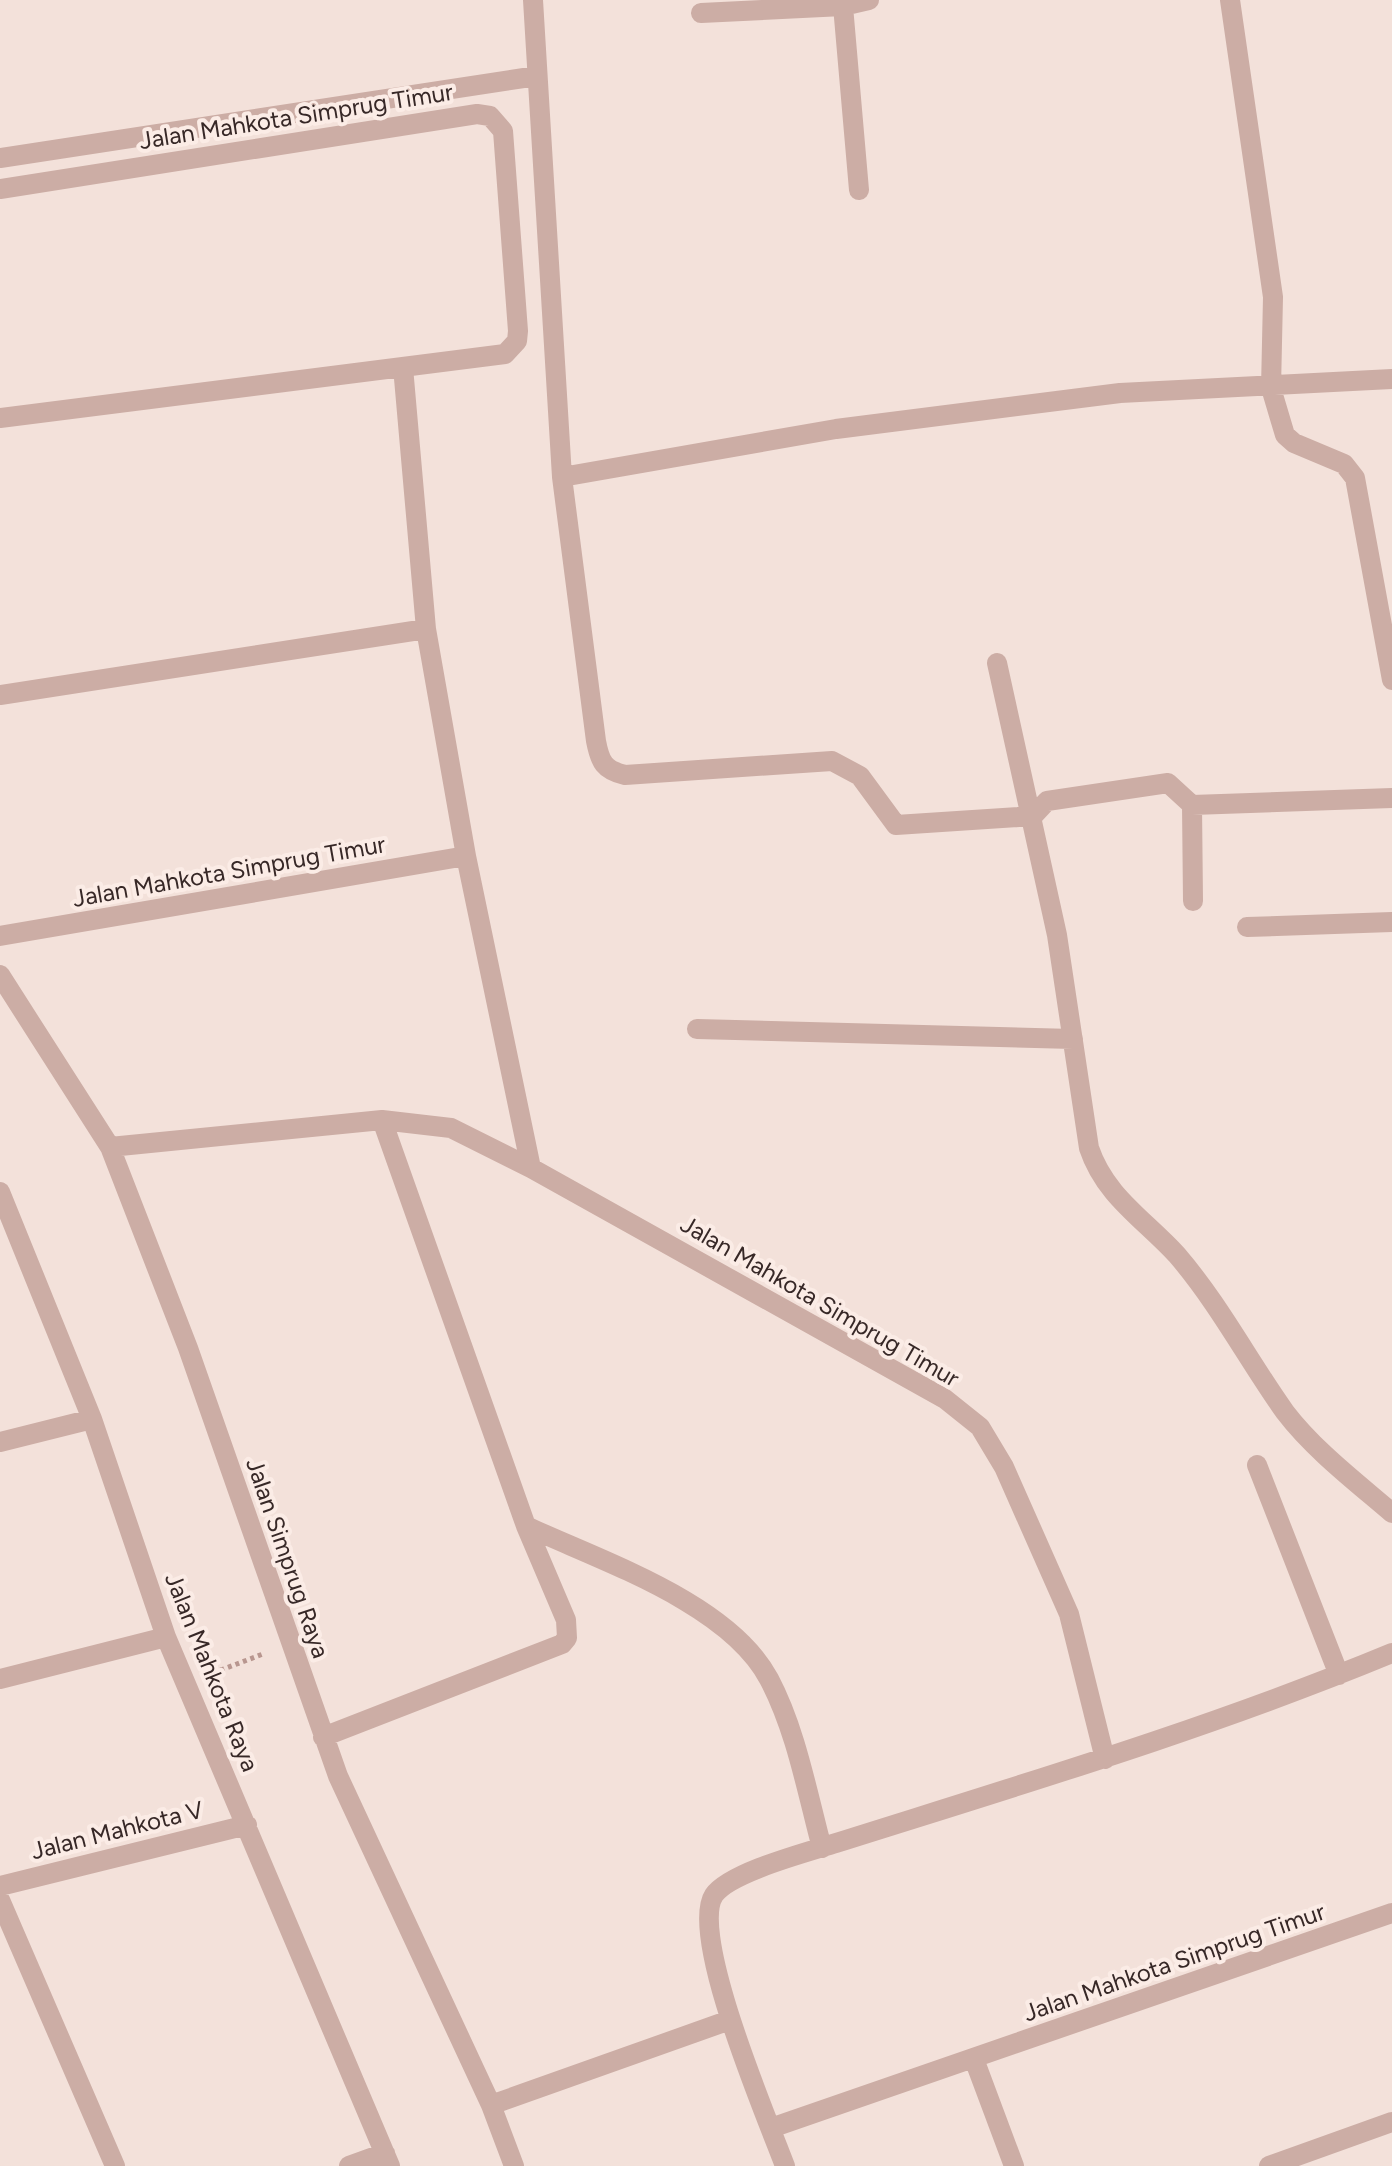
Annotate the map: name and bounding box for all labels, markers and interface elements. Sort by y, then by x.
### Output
street label: Jalan Mahkota Simprug Timur [137,77,455,155]
street label: Jalan Mahkota Simprug Timur [70,829,388,913]
street label: Jalan Mahkota Simprug Timur [675,1209,965,1393]
street label: Jalan Simprug Raya [240,1454,336,1662]
street label: Jalan Mahkota Raya [159,1569,265,1775]
street label: Jalan Mahkota V [28,1794,206,1865]
street label: Jalan Mahkota Simprug Timur [1019,1897,1329,2027]

